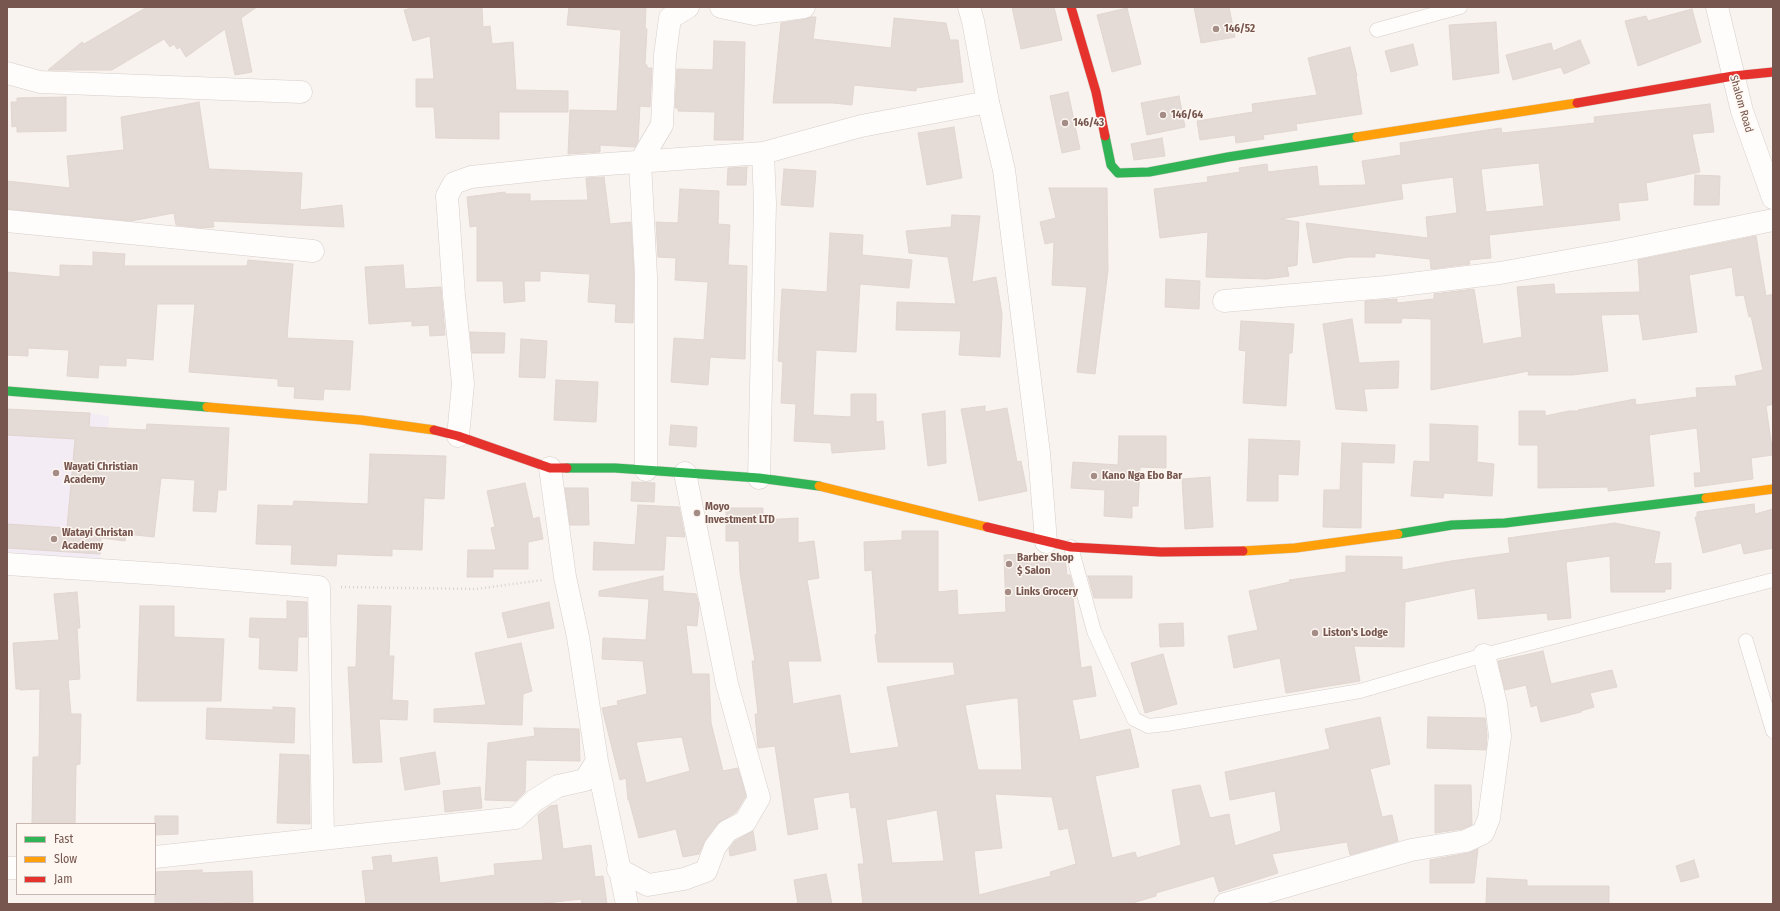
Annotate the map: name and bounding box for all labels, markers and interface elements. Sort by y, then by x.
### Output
place label: 146/52 [1224,22,1255,36]
marker: 146/52 [1211,24,1221,34]
street label: Shalom Road [1727,74,1755,134]
place label: 146/64 [1171,108,1203,122]
marker: 146/64 [1158,110,1168,120]
place label: 146/43 [1073,116,1104,130]
marker: 146/43 [1060,118,1070,128]
place label: Wayati Christian Academy [64,460,138,486]
marker: Wayati Christian Academy [51,468,61,478]
place label: Kano Nga Ebo Bar [1102,469,1182,483]
marker: Kano Nga Ebo Bar [1089,471,1099,481]
place label: Moyo Investment LTD [705,500,775,526]
marker: Moyo Investment LTD [692,508,702,518]
place label: Watayi Christan Academy [62,526,133,552]
marker: Watayi Christan Academy [49,534,59,544]
place label: Barber Shop $ Salon [1017,551,1074,577]
marker: Barber Shop $ Salon [1004,559,1014,569]
place label: Links Grocery [1016,585,1078,599]
marker: Links Grocery [1003,587,1013,597]
place label: Liston's Lodge [1323,626,1388,640]
marker: Liston's Lodge [1310,628,1320,638]
legend [16,823,156,895]
text: Fast [54,832,73,846]
text: Slow [54,852,77,866]
text: Jam [54,872,72,886]

